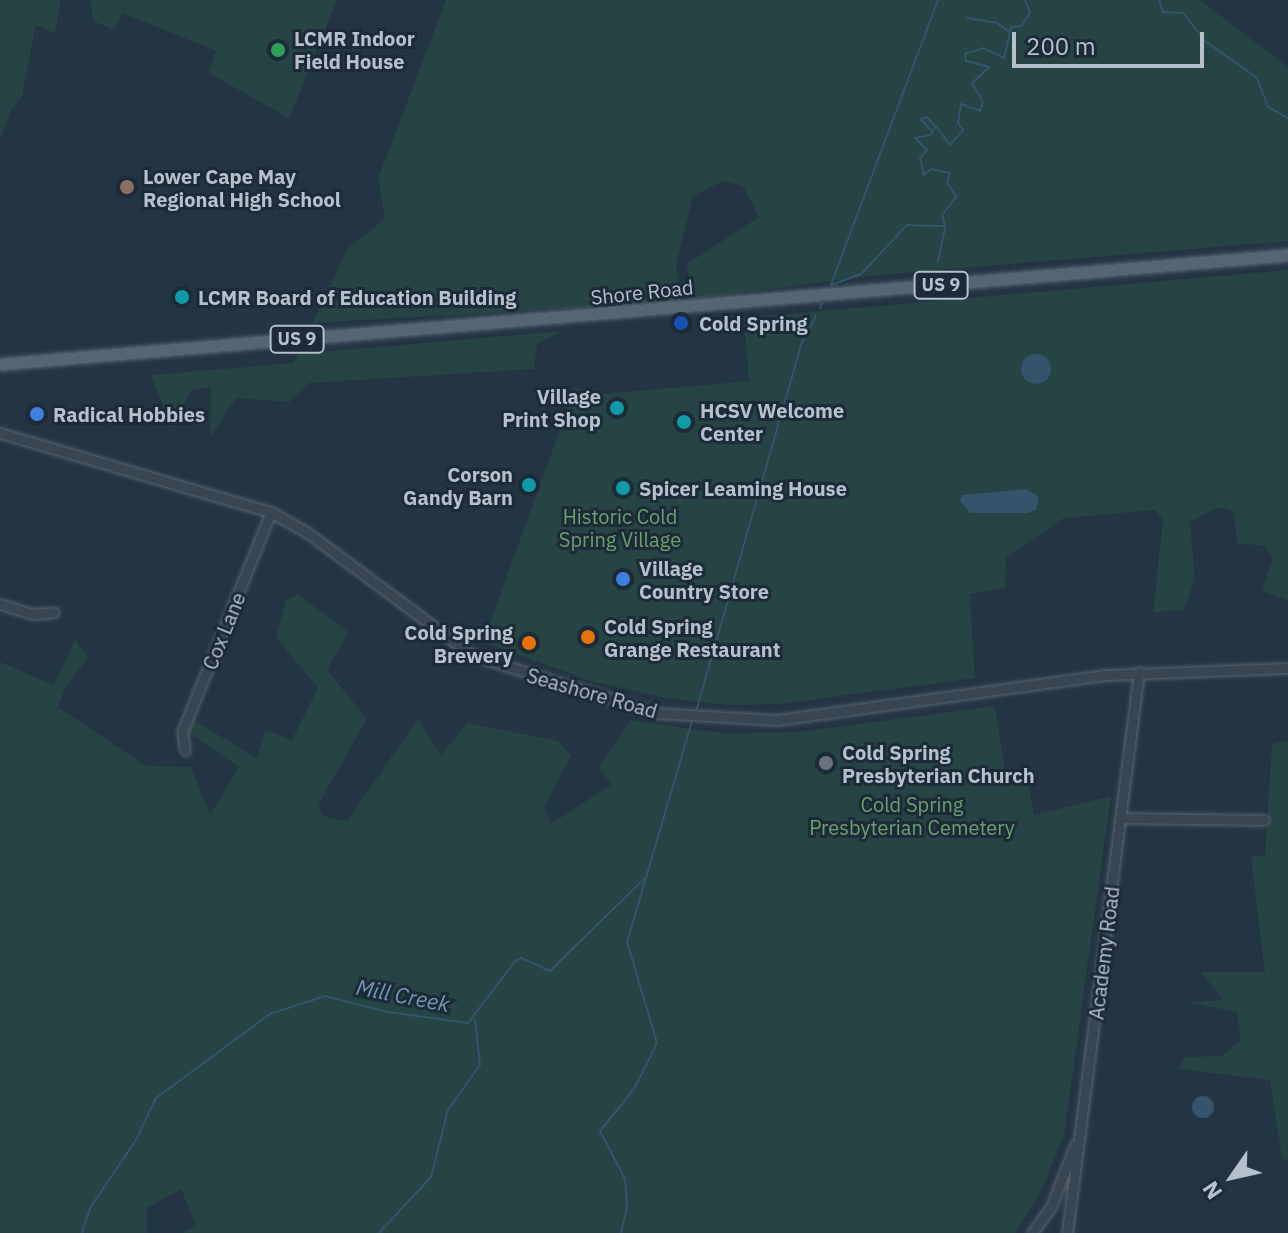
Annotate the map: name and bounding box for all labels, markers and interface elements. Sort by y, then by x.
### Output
scale bar [1016,16,1208,66]
place label: LCMR Indoor Field House [294,26,415,73]
text: 200 m [1026,30,1096,62]
marker: LCMR Indoor Field House [269,41,287,59]
place label: Lower Cape May Regional High School [143,164,341,211]
marker: Lower Cape May Regional High School [118,178,136,196]
road number: US 9 [913,271,969,299]
street label: Shore Road [589,275,695,309]
place label: LCMR Board of Education Building [198,285,516,309]
marker: LCMR Board of Education Building [173,288,191,306]
place label: Cold Spring [699,311,808,335]
marker: Cold Spring [670,312,692,334]
road number: US 9 [269,325,325,353]
place label: Village Print Shop [502,384,601,431]
place label: HCSV Welcome Center [700,398,844,445]
marker: Village Print Shop [608,399,626,417]
place label: Radical Hobbies [53,402,205,426]
marker: Radical Hobbies [28,405,46,423]
marker: HCSV Welcome Center [675,413,693,431]
place label: Corson Gandy Barn [403,462,513,509]
marker: Corson Gandy Barn [520,476,538,494]
place label: Spicer Leaming House [639,476,847,500]
marker: Spicer Leaming House [614,479,632,497]
park label: Historic Cold Spring Village [559,505,681,552]
place label: Village Country Store [639,556,769,603]
marker: Village Country Store [614,570,632,588]
street label: Cox Lane [198,589,250,673]
place label: Cold Spring Grange Restaurant [604,614,780,661]
place label: Cold Spring Brewery [404,620,513,667]
marker: Cold Spring Grange Restaurant [579,628,597,646]
marker: Cold Spring Brewery [520,634,538,652]
street label: Seashore Road [524,663,660,723]
place label: Cold Spring Presbyterian Church [842,740,1035,787]
marker: Cold Spring Presbyterian Church [817,754,835,772]
park label: Cold Spring Presbyterian Cemetery [809,793,1015,840]
street label: Academy Road [1084,885,1124,1021]
water label: Mill Creek [354,973,452,1017]
north arrow [1192,1137,1272,1217]
text: N [1195,1176,1228,1205]

